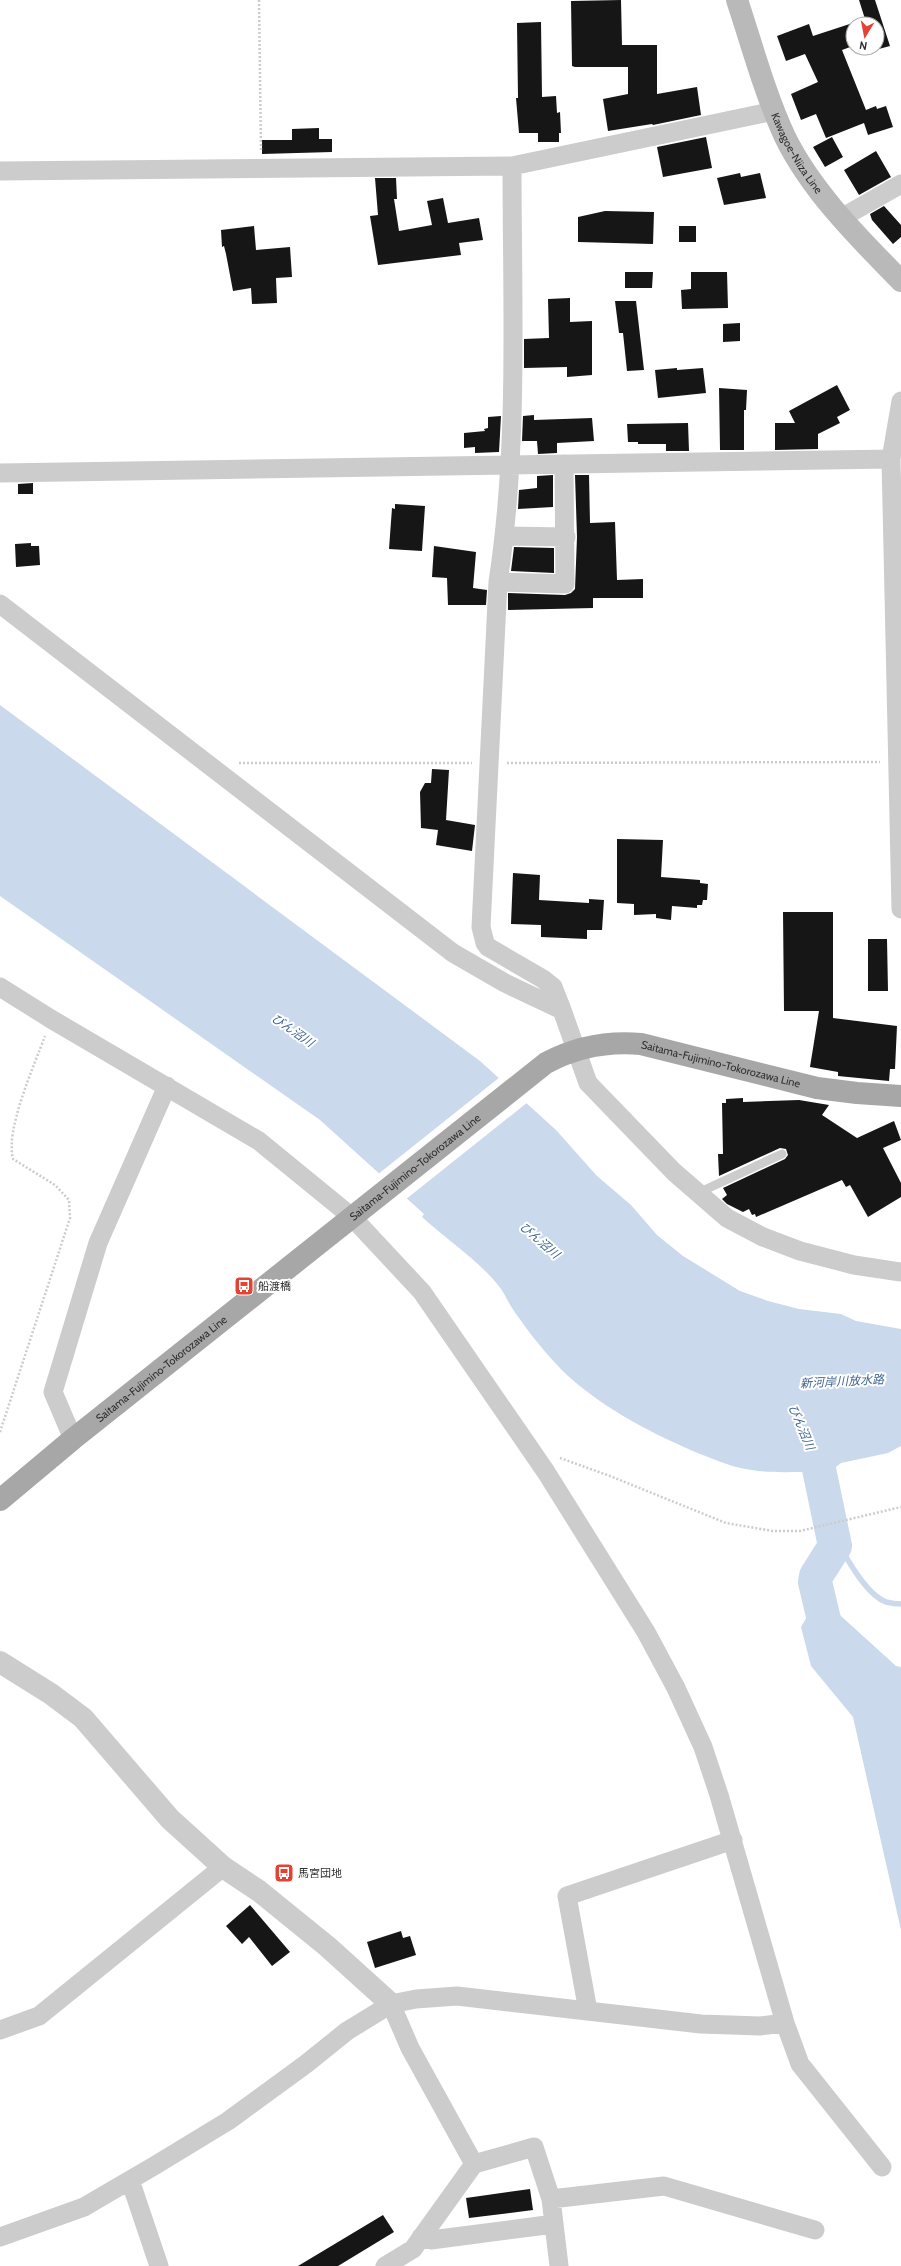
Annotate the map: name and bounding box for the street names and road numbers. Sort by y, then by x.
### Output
street label: Kawagoe-Niiza Line [768,111,826,197]
street label: Saitama-Fujimino-Tokorozawa Line [640,1037,802,1091]
street label: Saitama-Fujimino-Tokorozawa Line [347,1111,484,1224]
street label: Saitama-Fujimino-Tokorozawa Line [93,1312,230,1425]

